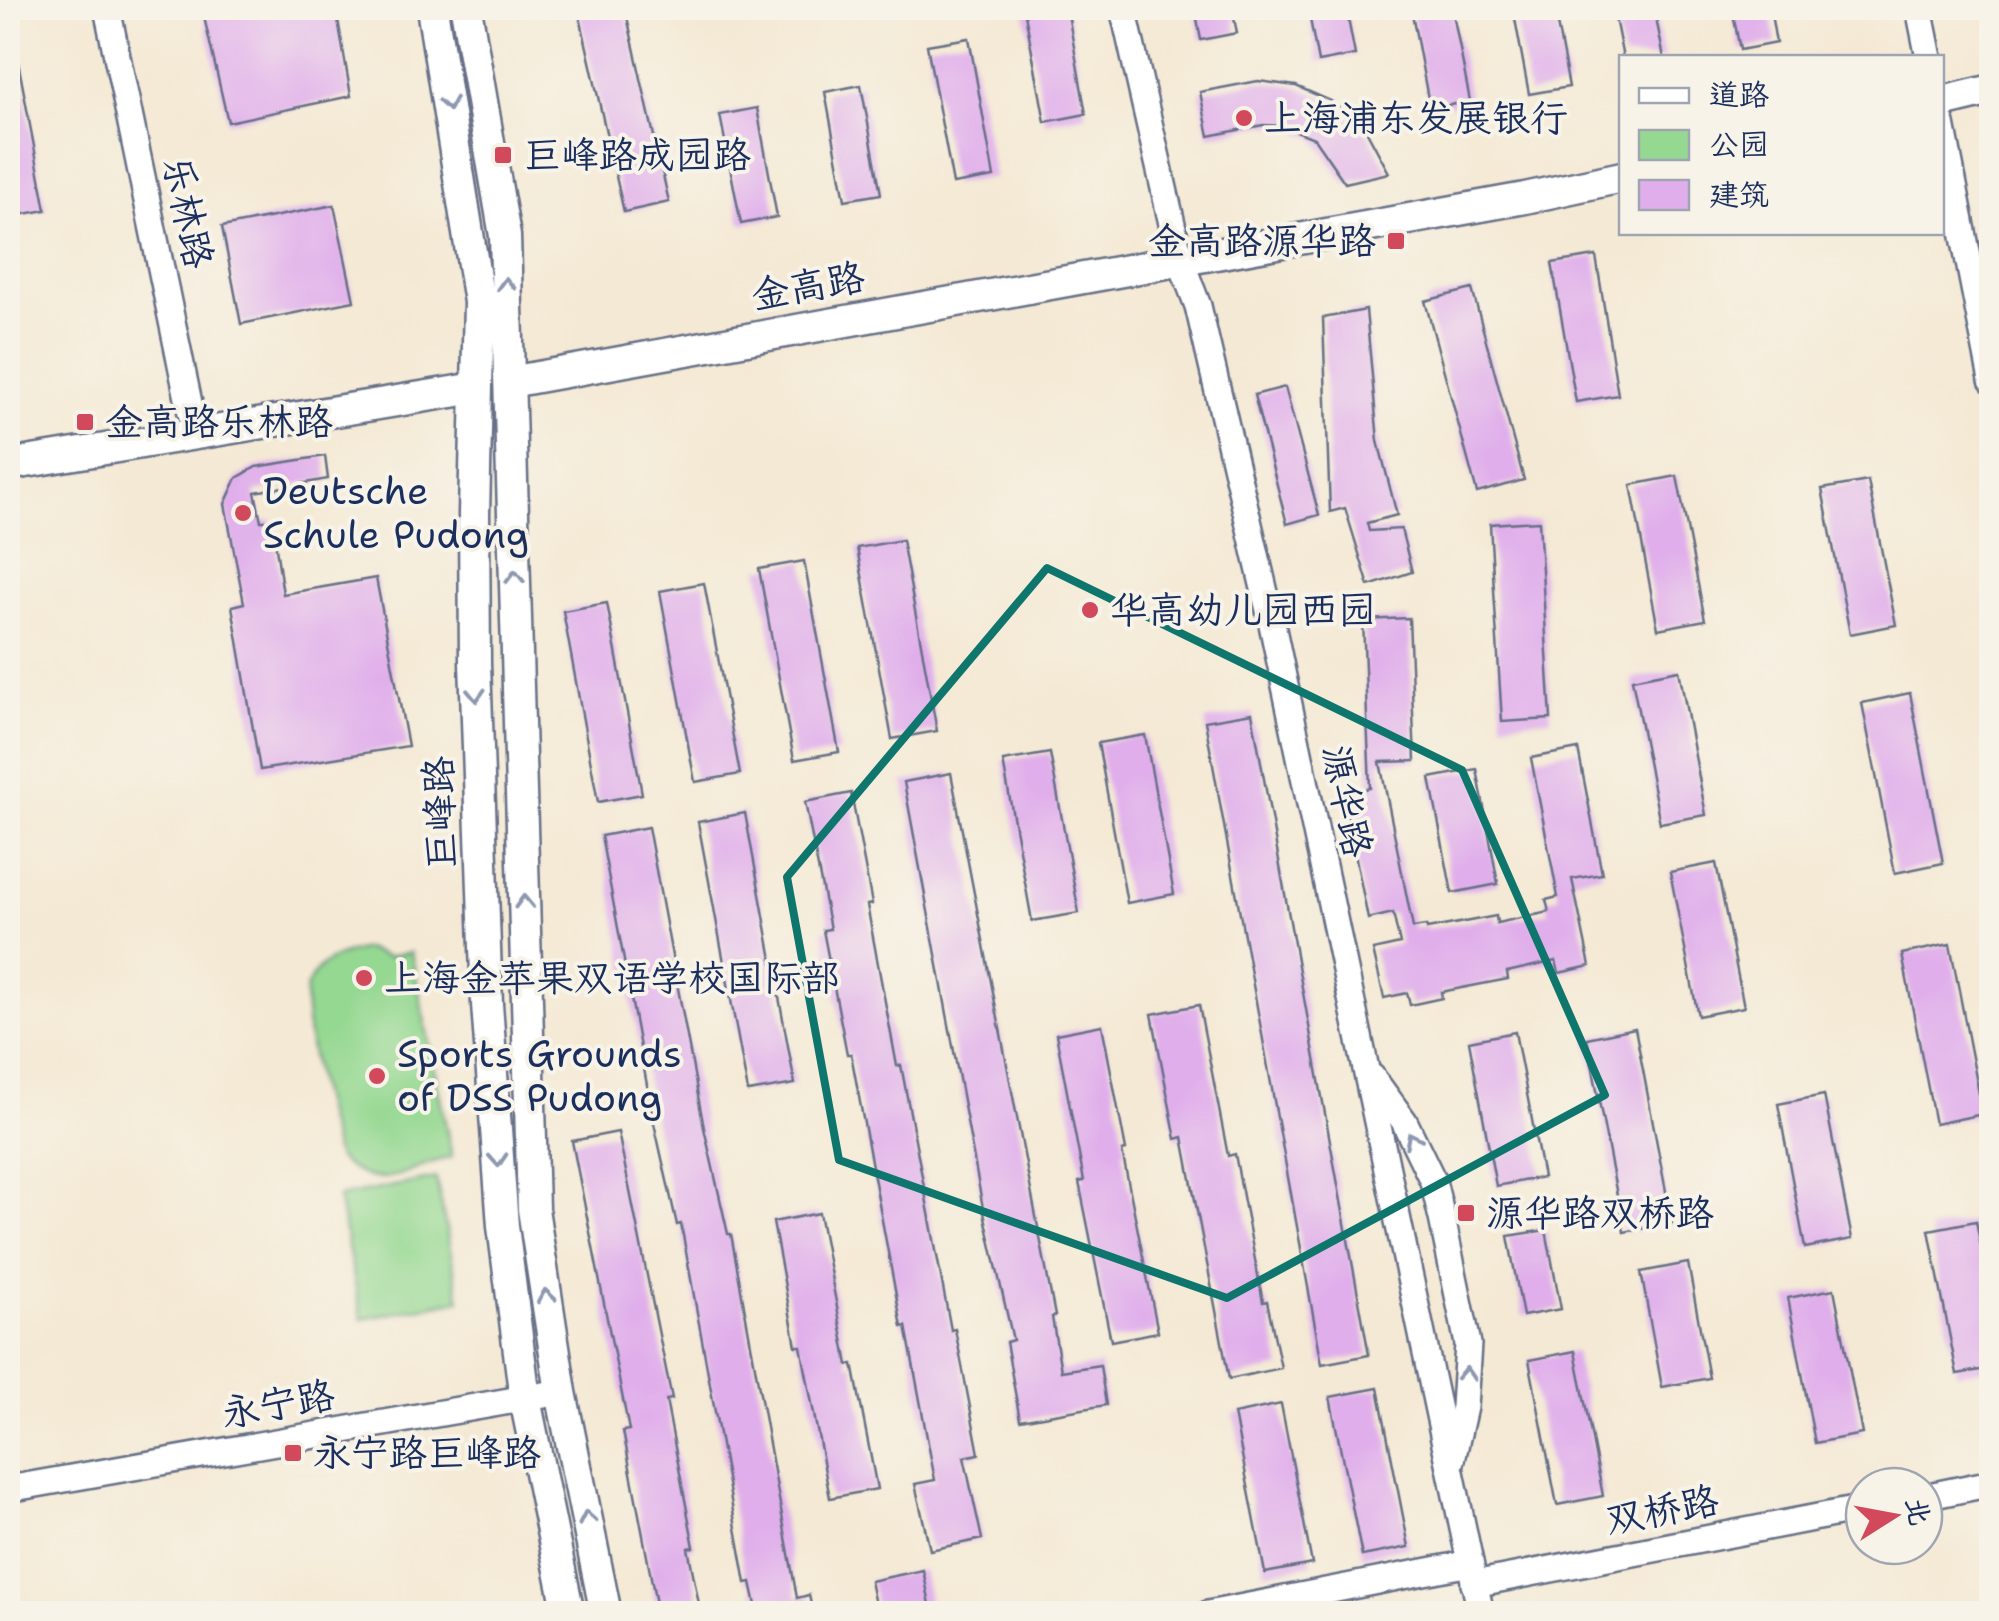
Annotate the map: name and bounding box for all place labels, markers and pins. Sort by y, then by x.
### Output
place label: 上海浦东发展银行 [1264,92,1568,143]
marker: 上海浦东发展银行 [1233,107,1255,129]
place label: 巨峰路成园路 [523,129,751,180]
marker: 巨峰路成园路 [492,144,514,166]
place label: 金高路源华路 [1148,215,1376,266]
marker: 金高路源华路 [1385,230,1407,252]
place label: 金高路乐林路 [105,396,333,447]
marker: 金高路乐林路 [74,411,96,433]
place label: Deutsche Schule Pudong [263,465,529,560]
marker: Deutsche Schule Pudong [232,502,254,524]
place label: 华高幼儿园西园 [1110,584,1376,635]
marker: 华高幼儿园西园 [1079,599,1101,621]
place label: 上海金苹果双语学校国际部 [384,952,840,1003]
marker: 上海金苹果双语学校国际部 [353,967,375,989]
place label: Sports Grounds of DSS Pudong [397,1028,682,1123]
marker: Sports Grounds of DSS Pudong [366,1065,388,1087]
place label: 源华路双桥路 [1486,1187,1714,1238]
marker: 源华路双桥路 [1455,1202,1477,1224]
place label: 永宁路巨峰路 [313,1427,541,1478]
marker: 永宁路巨峰路 [282,1442,304,1464]

